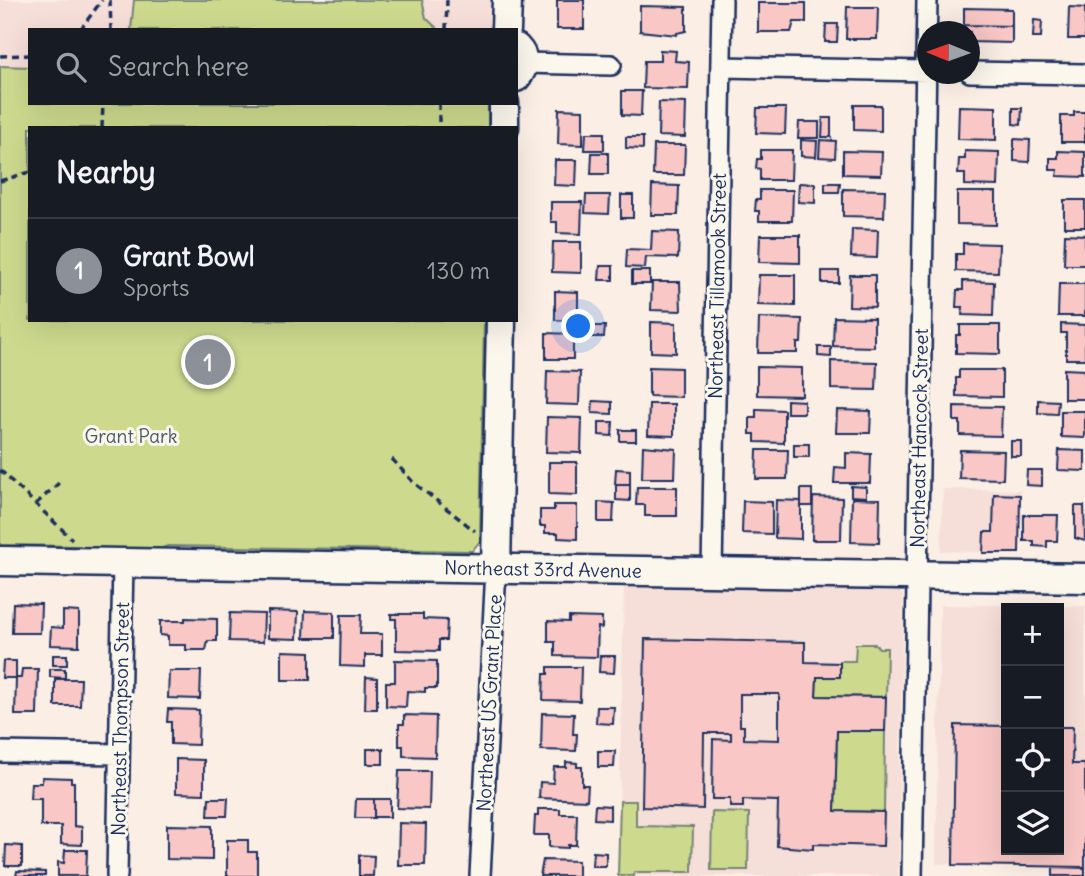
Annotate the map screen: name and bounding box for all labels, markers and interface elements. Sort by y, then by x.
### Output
north arrow [917,21,980,84]
search box [28,28,518,105]
icon: search [52,48,90,86]
text: Search here [108,50,249,83]
text: Nearby [56,153,156,191]
street label: Northeast Tillamook Street [703,173,731,399]
text: Grant Bowl [123,240,255,273]
text: 1 [74,256,84,285]
text: 130 m [427,256,490,285]
text: Sports [123,273,189,302]
your location [561,309,595,343]
street label: Northeast Hancock Street [905,328,933,548]
pin: 1 [185,336,231,388]
park label: Grant Park [84,424,178,448]
street label: Northeast 33rd Avenue [444,555,642,583]
street label: Northeast US Grant Place [471,594,507,812]
street label: Northeast Thompson Street [106,602,134,836]
map controls [1001,603,1064,855]
button: + [1001,603,1064,666]
button: − [1001,666,1064,729]
button: locate [1001,729,1064,792]
button: layers [1001,792,1064,855]

